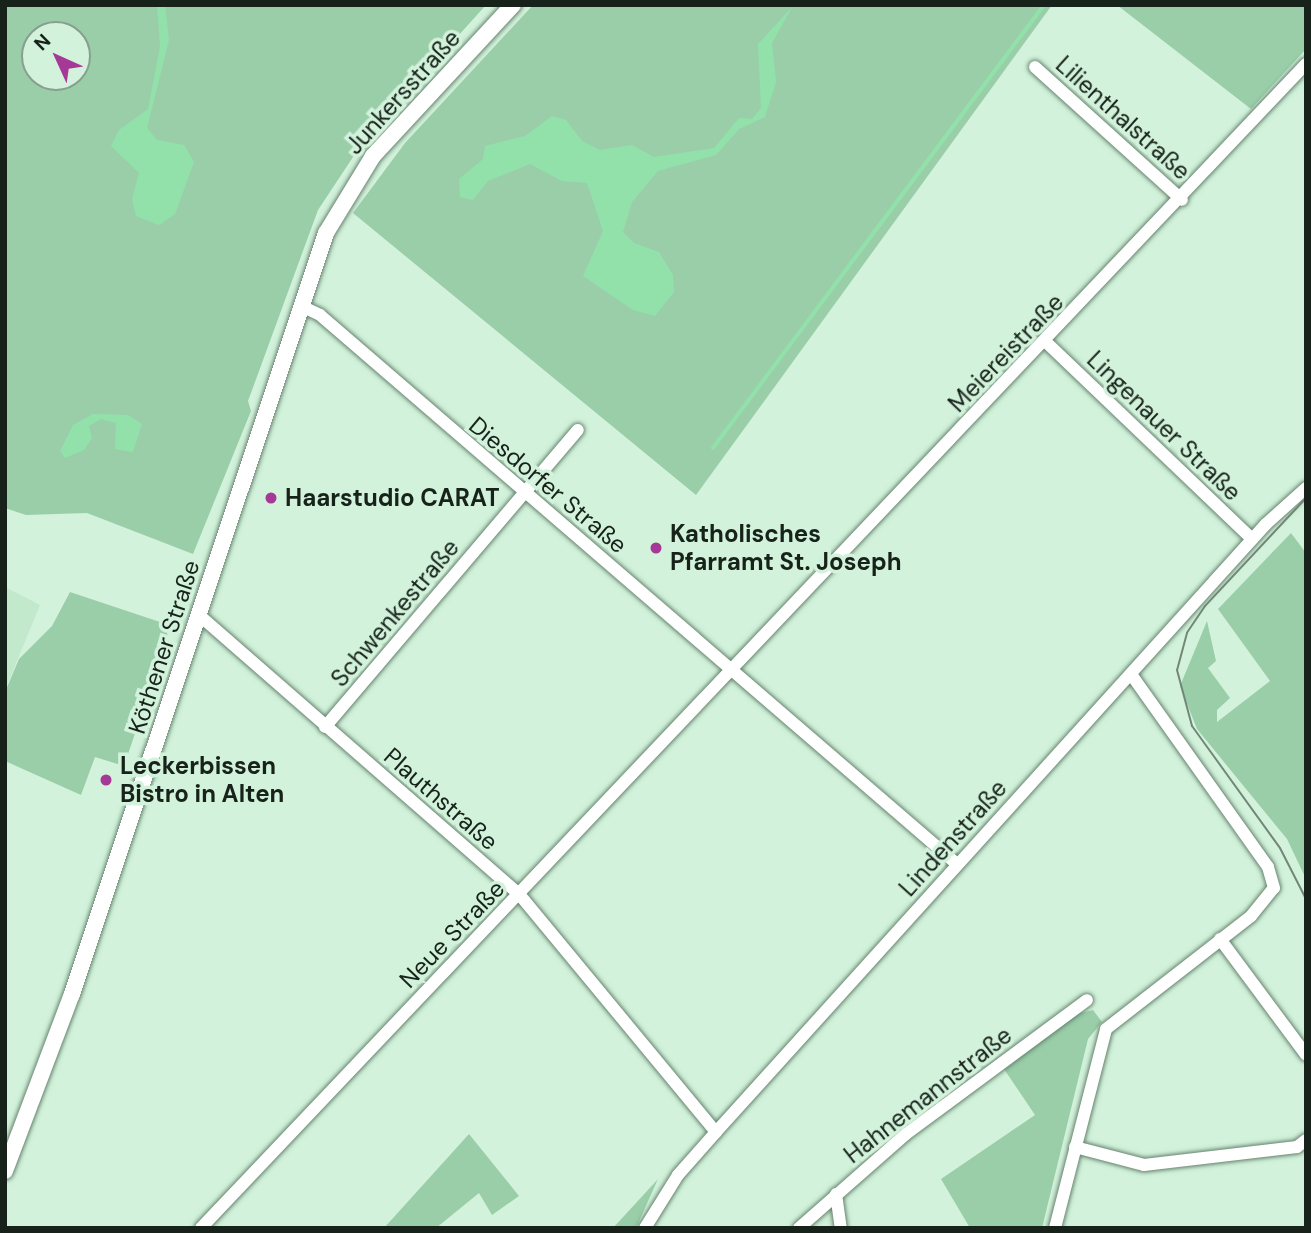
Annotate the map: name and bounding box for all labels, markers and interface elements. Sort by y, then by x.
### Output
north arrow [21,21,91,91]
street label: Junkersstraße [340,24,466,160]
text: N [28,28,56,56]
street label: Lilienthalstraße [1050,50,1196,186]
street label: Meiereistraße [942,288,1070,418]
street label: Lingenauer Straße [1081,345,1247,507]
street label: Diesdorfer Straße [463,411,633,559]
place label: Haarstudio CARAT [285,484,500,512]
marker: Haarstudio CARAT [263,490,279,506]
place label: Katholisches Pfarramt St. Joseph [670,520,902,576]
street label: Schwenkestraße [325,533,465,693]
marker: Katholisches Pfarramt St. Joseph [648,540,664,556]
street label: Köthener Straße [122,557,206,737]
street label: Plauthstraße [378,742,504,856]
place label: Leckerbissen Bistro in Alten [120,752,284,808]
marker: Leckerbissen Bistro in Alten [98,772,114,788]
street label: Lindenstraße [893,774,1013,902]
street label: Neue Straße [394,874,510,994]
street label: Hahnemannstraße [839,1021,1017,1169]

